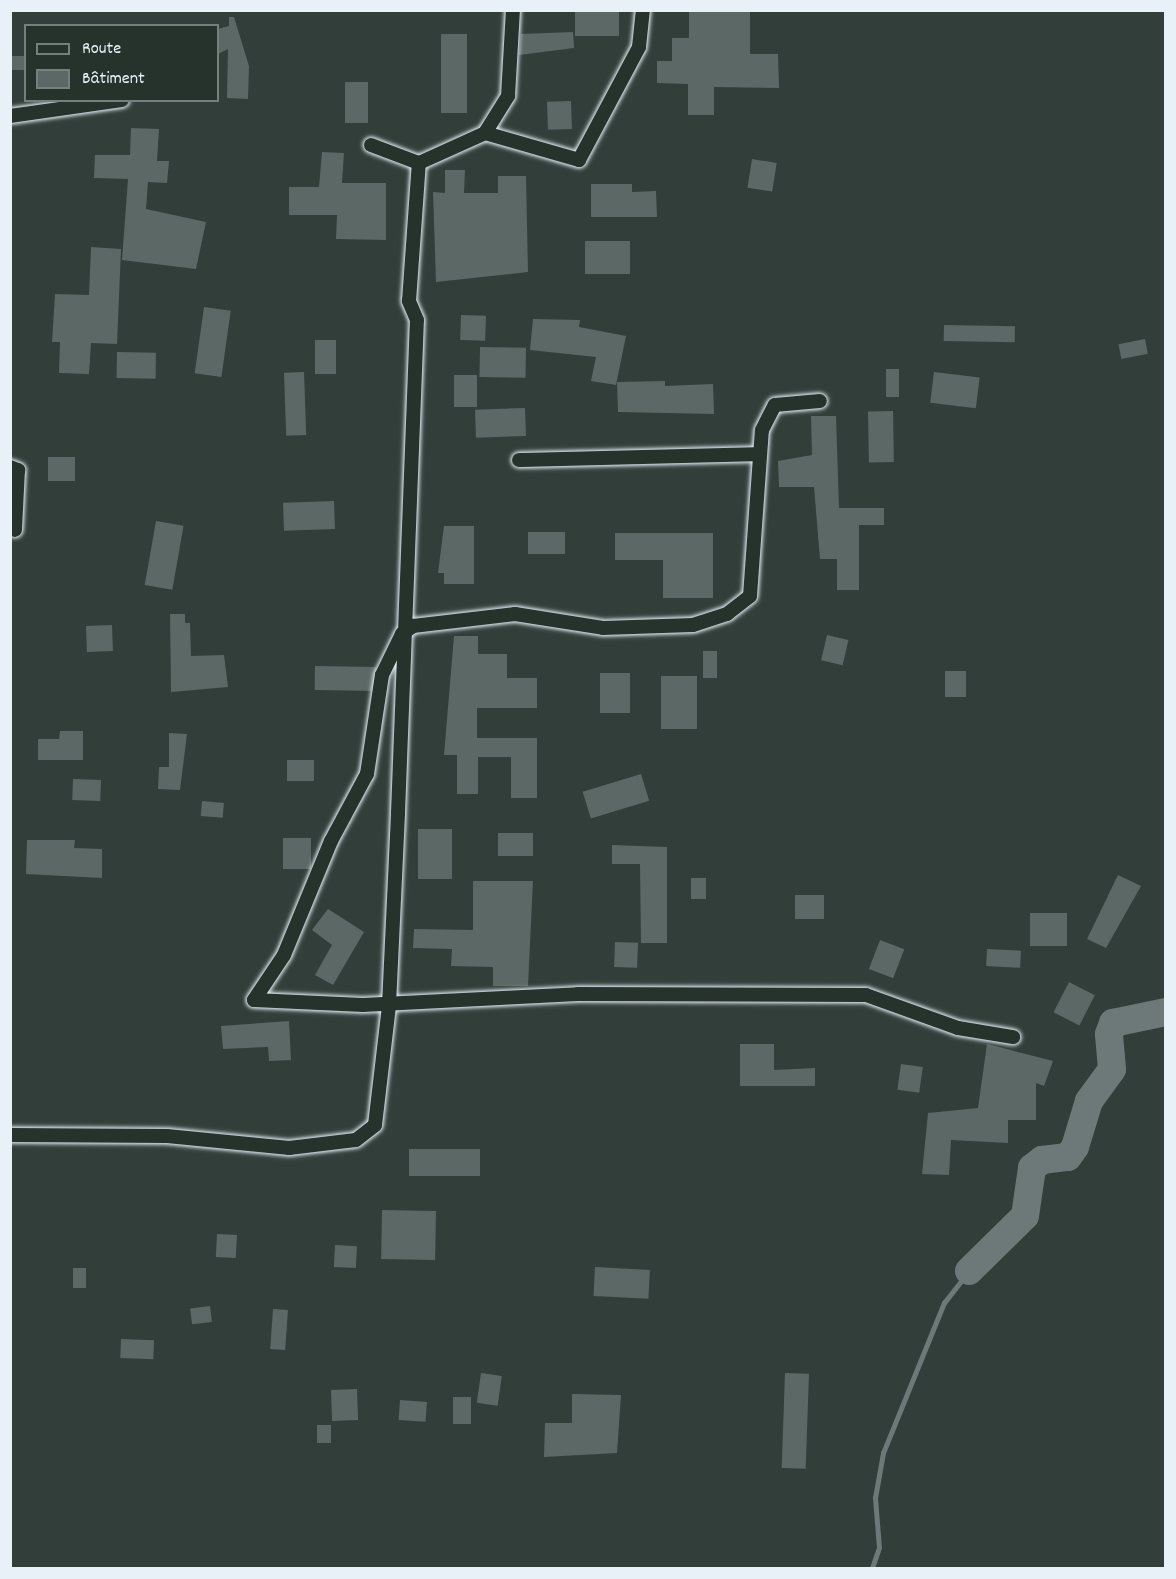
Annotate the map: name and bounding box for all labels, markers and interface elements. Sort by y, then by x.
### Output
legend [24,24,219,102]
text: Route [82,37,121,62]
text: Bâtiment [82,67,145,92]

